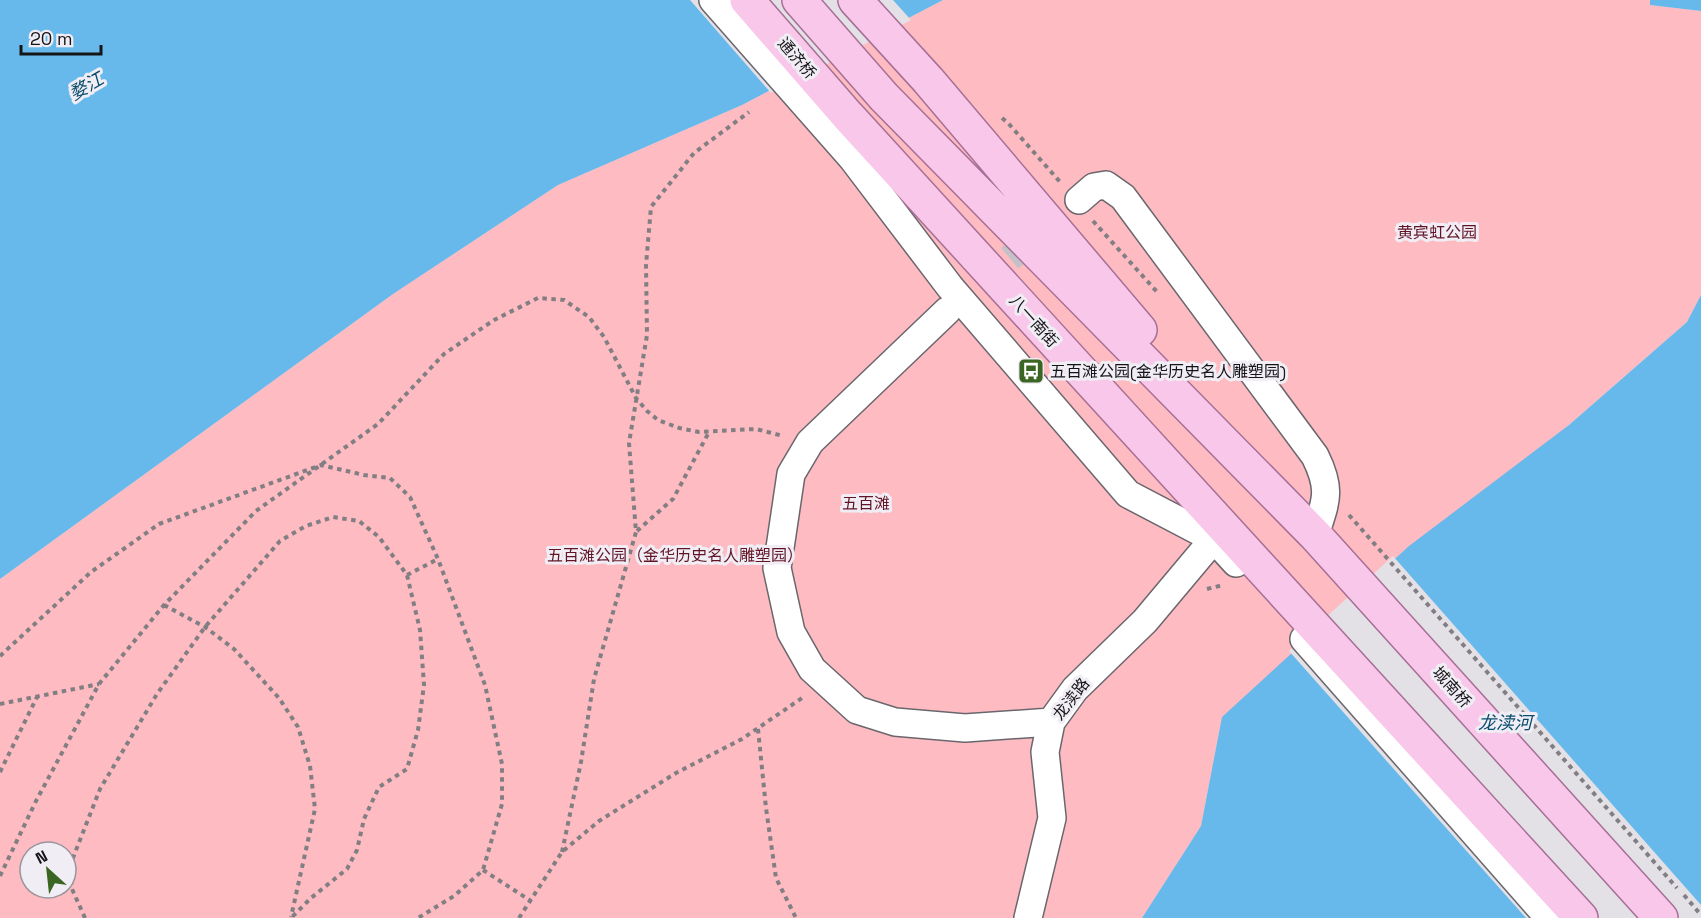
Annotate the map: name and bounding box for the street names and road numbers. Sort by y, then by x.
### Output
street label: 通济桥 [773,33,821,83]
street label: 八一南街 [1005,290,1063,352]
street label: 城南桥 [1428,662,1476,712]
street label: 龙渎路 [1048,674,1094,724]

